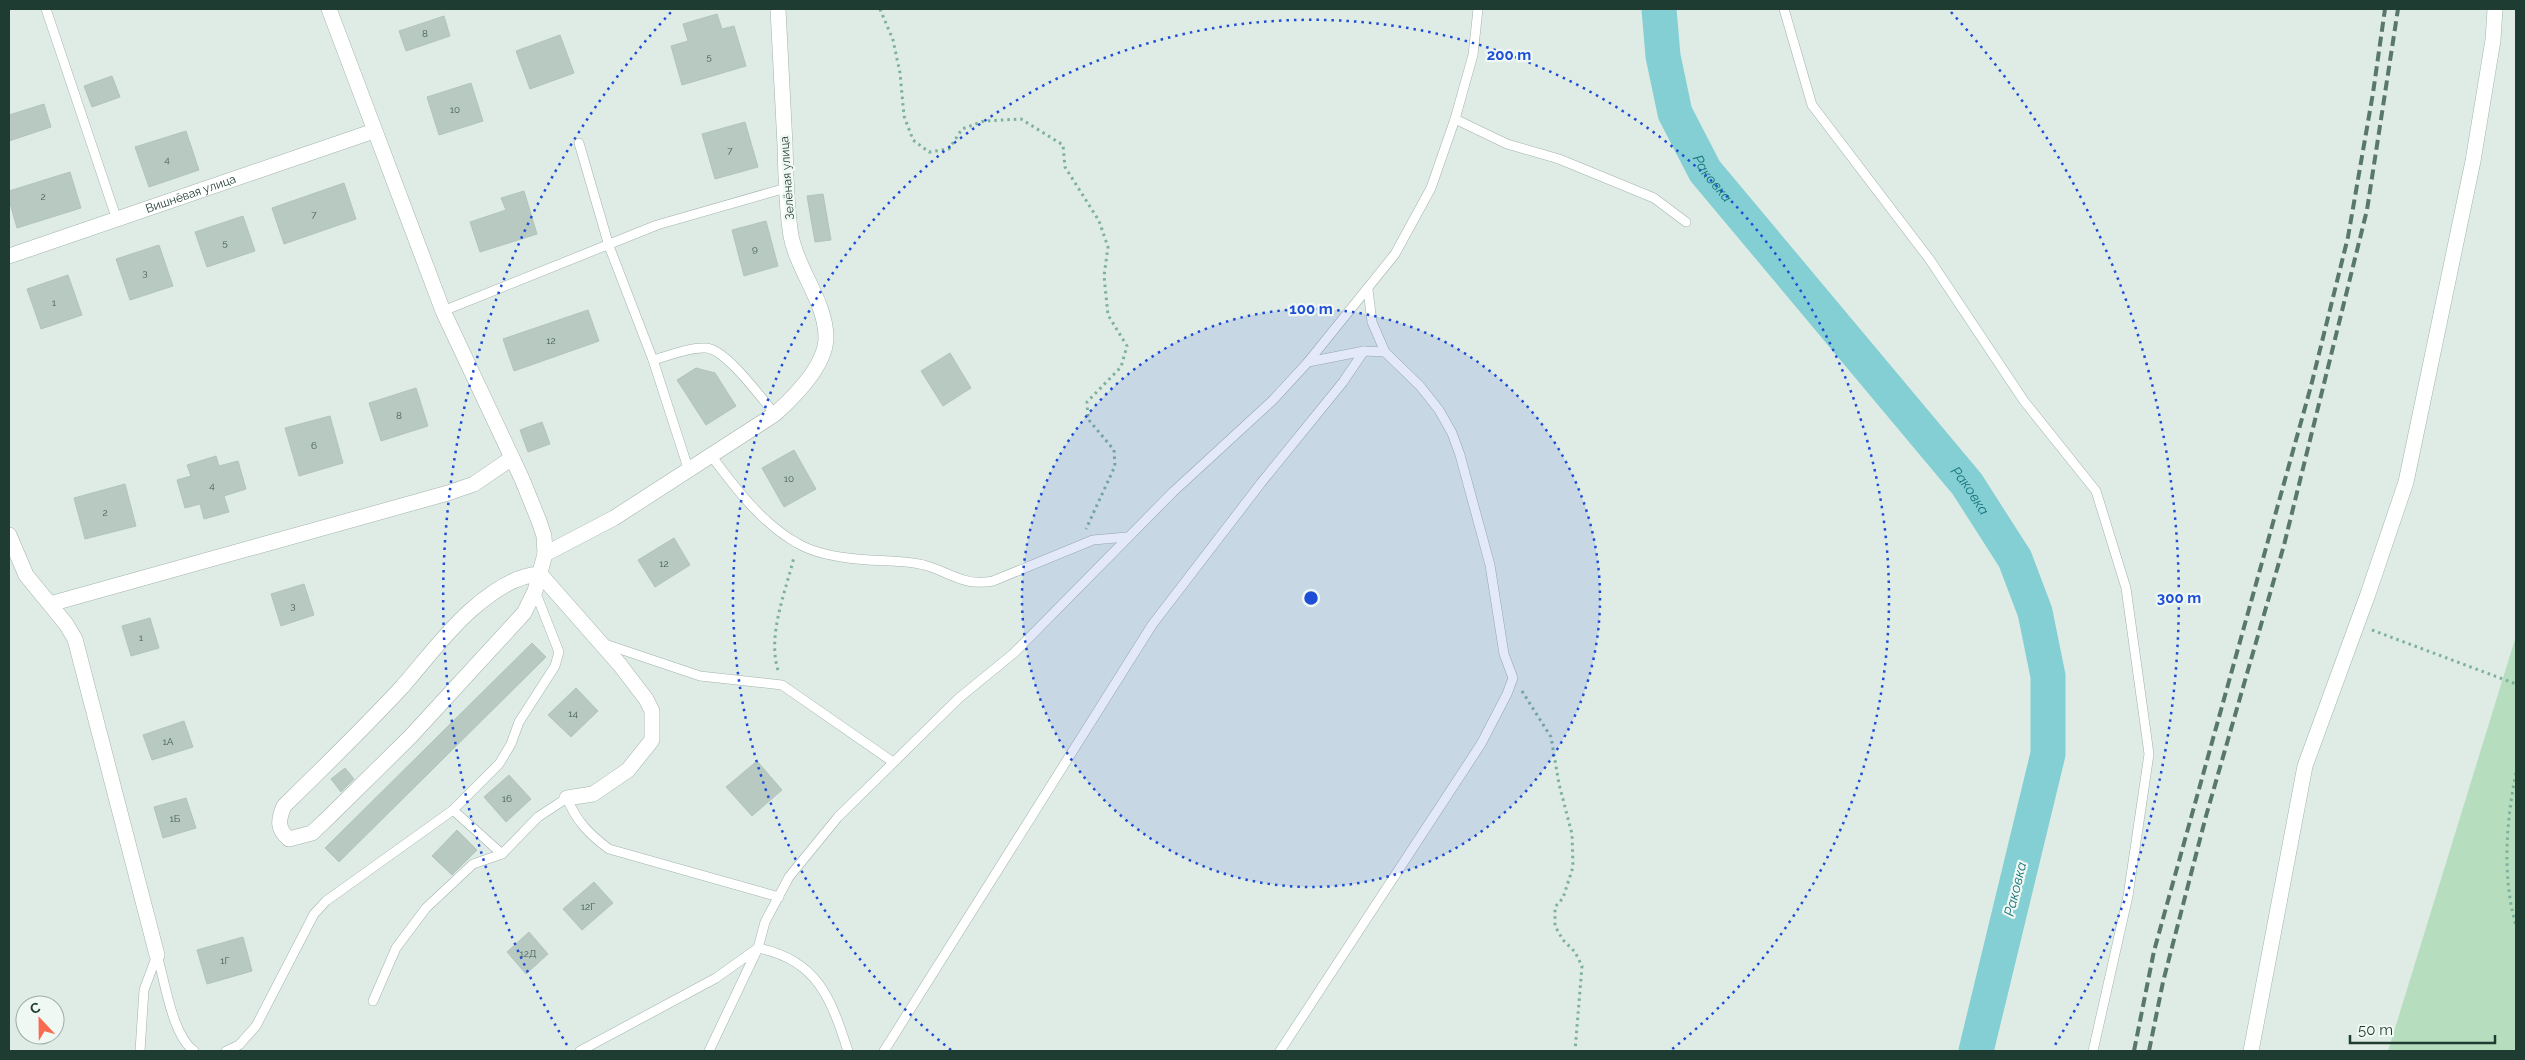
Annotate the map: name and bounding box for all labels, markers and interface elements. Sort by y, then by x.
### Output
house number: 8 [422,28,428,39]
text: 200 m [1487,46,1531,64]
house number: 5 [706,51,712,62]
house number: 10 [450,104,460,115]
street label: Зелёная улица [777,136,797,220]
house number: 7 [727,145,733,156]
water label: Раковка [1690,152,1735,205]
house number: 4 [164,154,170,165]
street label: Вишнёвая улица [144,172,238,216]
house number: 2 [40,191,46,202]
house number: 7 [311,209,317,220]
house number: 5 [222,237,228,248]
house number: 9 [752,243,758,254]
house number: 3 [142,267,148,278]
house number: 1 [52,297,57,308]
text: 100 m [1289,300,1333,318]
house number: 12 [546,335,556,346]
house number: 8 [396,410,402,421]
house number: 6 [311,440,317,451]
water label: Раковка [1948,463,1992,518]
house number: 10 [784,473,794,484]
house number: 4 [209,480,215,491]
house number: 2 [102,507,108,518]
house number: 12 [659,558,669,569]
centre of rings [1302,589,1320,607]
text: 300 m [2157,589,2201,607]
house number: 3 [290,600,296,611]
house number: 1 [139,632,144,643]
house number: 14 [568,708,578,719]
house number: 1А [162,736,174,747]
house number: 16 [502,793,512,804]
house number: 1Б [170,813,181,824]
water label: Раковка [2001,860,2029,918]
house number: 12Г [581,901,595,912]
house number: 12Д [520,948,537,959]
house number: 1Г [220,955,230,966]
north arrow [15,995,65,1045]
text: С [28,999,43,1017]
scale bar [2350,1012,2495,1044]
text: 50 m [2358,1021,2393,1039]

